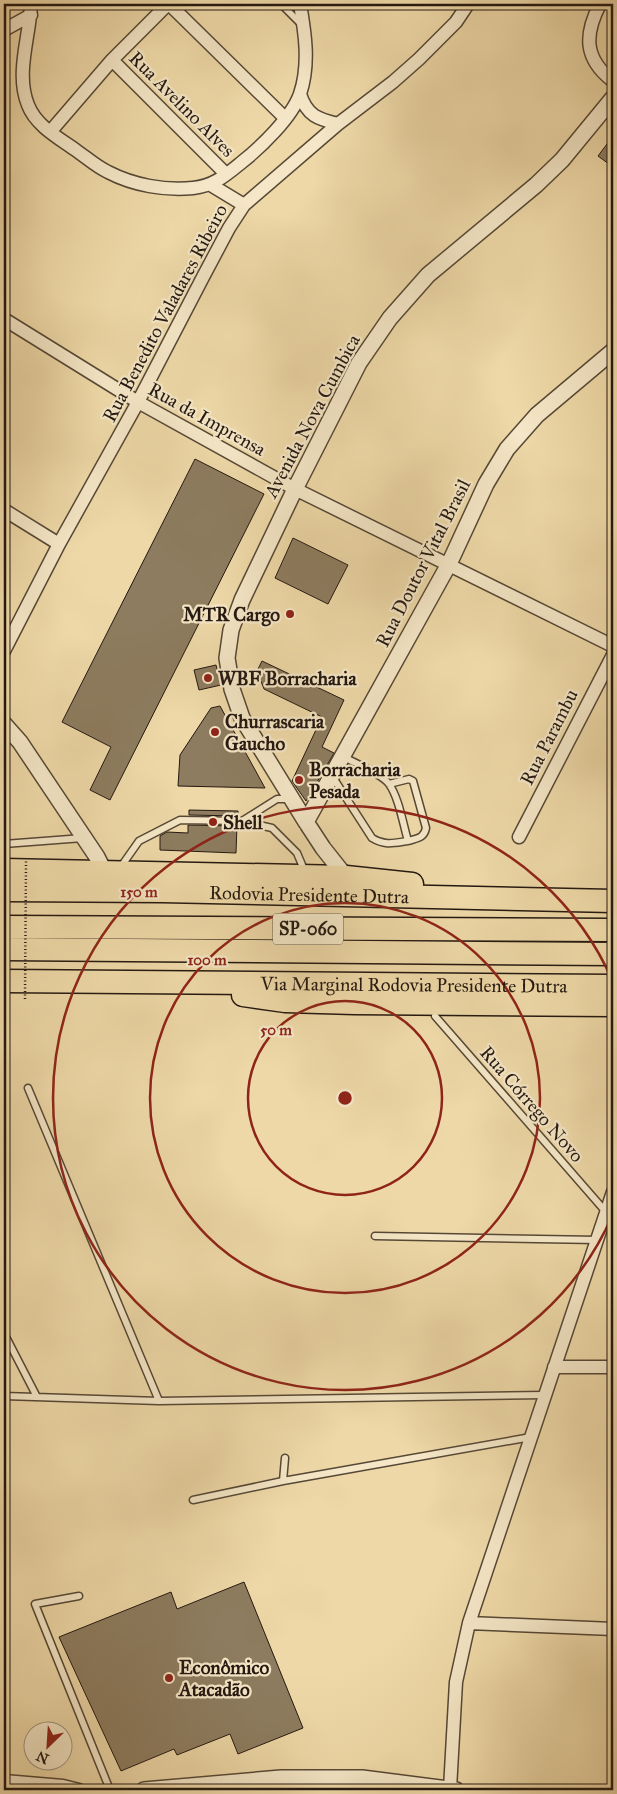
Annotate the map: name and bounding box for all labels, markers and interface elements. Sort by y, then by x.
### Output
street label: Rua Avelino Alves [124,46,240,162]
street label: Rua Benedito Valadares Ribeiro [98,200,232,426]
street label: Avenida Nova Cumbica [259,330,365,503]
street label: Rua da Imprensa [144,377,271,461]
street label: Rua Doutor Vital Brasil [371,475,476,651]
place label: MTR Cargo [183,603,280,627]
marker: MTR Cargo [284,608,296,620]
place label: WBF Borracharia [218,667,357,690]
marker: WBF Borracharia [202,672,214,684]
street label: Rua Parambu [515,685,583,789]
place label: Churrascaria Gaucho [225,710,325,755]
marker: Churrascaria Gaucho [209,726,221,738]
place label: Borracharia Pesada [309,758,401,803]
marker: Borracharia Pesada [293,774,305,786]
place label: Shell [223,811,263,834]
marker: Shell [207,816,219,828]
street label: Rodovia Presidente Dutra [209,881,410,908]
text: 150 m [120,883,158,901]
road number: SP-060 [273,914,343,944]
text: 100 m [187,951,227,969]
street label: Via Marginal Rodovia Presidente Dutra [259,972,568,997]
text: 50 m [260,1021,292,1039]
street label: Rua Córrego Novo [474,1041,589,1168]
centre of rings [336,1089,354,1107]
place label: Econômico Atacadão [177,1656,269,1701]
marker: Econômico Atacadão [163,1672,175,1684]
north arrow [22,1722,72,1772]
text: N [34,1747,52,1768]

